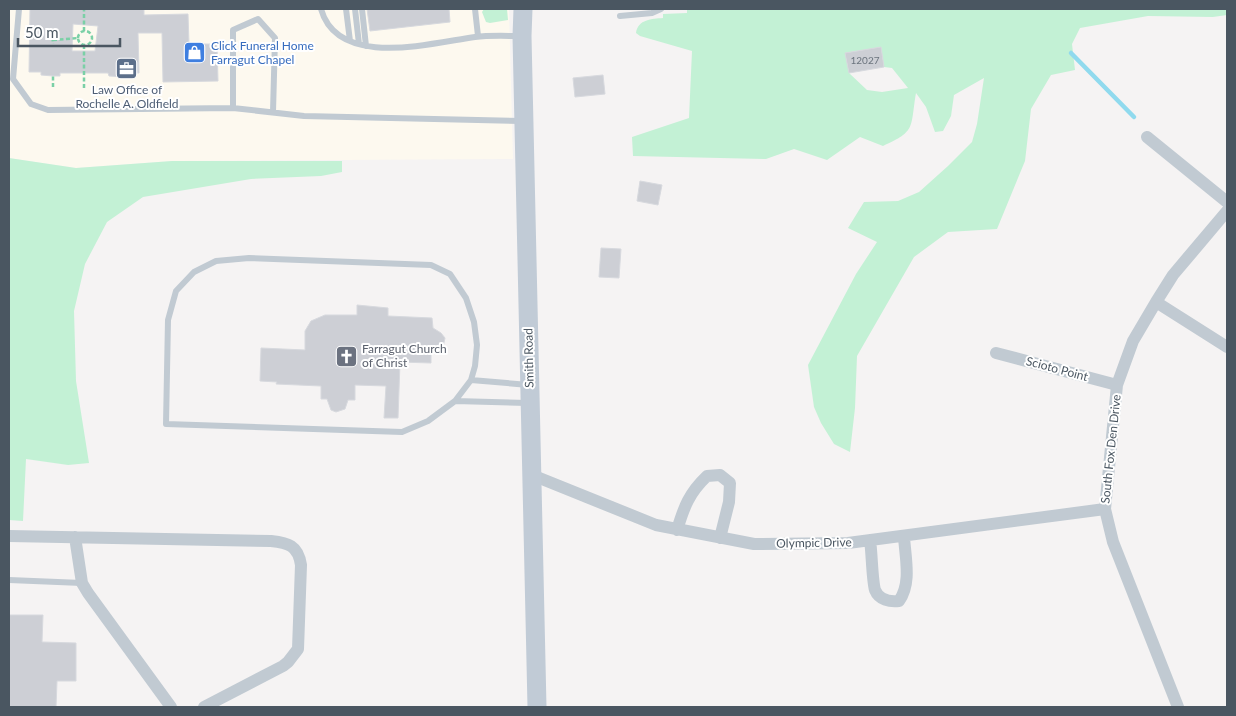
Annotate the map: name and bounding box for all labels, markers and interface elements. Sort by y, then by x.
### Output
scale bar [18,15,120,47]
text: 50 m [25,23,59,41]
place label: Click Funeral Home Farragut Chapel [211,38,314,67]
shop icon: Click Funeral Home Farragut Chapel [183,41,207,65]
house number: 12027 [850,54,880,66]
office icon: Law Office of Rochelle A. Oldfield [115,57,139,81]
place label: Law Office of Rochelle A. Oldfield [75,82,179,111]
street label: Smith Road [520,328,537,388]
place label: Farragut Church of Christ [362,341,447,370]
church icon: Farragut Church of Christ [334,344,358,368]
street label: Scioto Point [1025,353,1090,384]
street label: South Fox Den Drive [1097,394,1124,504]
street label: Olympic Drive [776,534,852,551]

